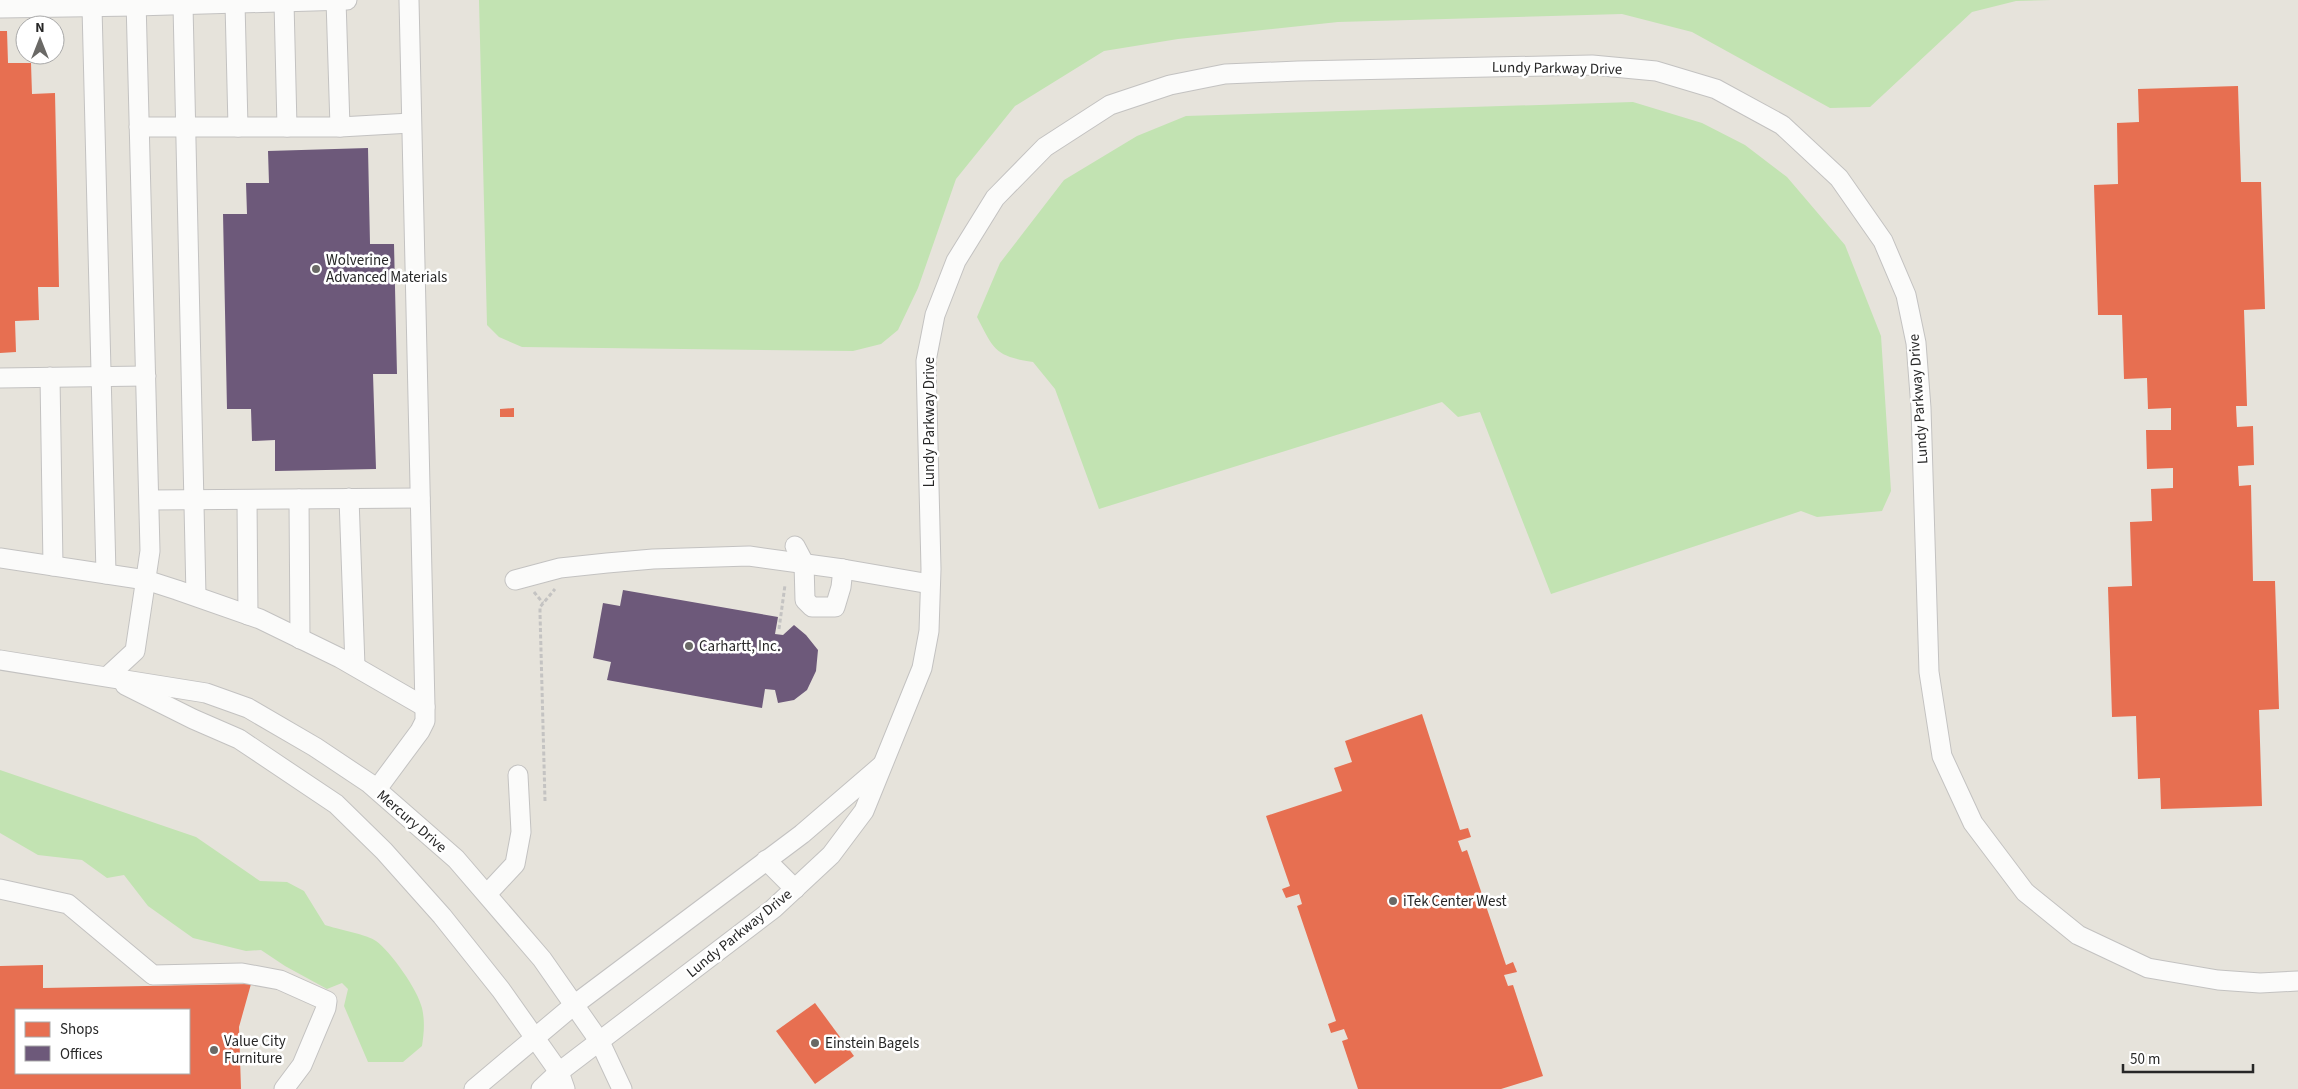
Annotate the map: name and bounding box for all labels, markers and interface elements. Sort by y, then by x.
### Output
north arrow [15,15,65,65]
text: N [35,18,45,38]
street label: Lundy Parkway Drive [1492,57,1622,80]
place label: Wolverine Advanced Materials [326,250,447,288]
marker: Wolverine Advanced Materials [310,263,322,275]
street label: Lundy Parkway Drive [1903,333,1934,465]
street label: Lundy Parkway Drive [919,357,940,487]
place label: Carhartt, Inc. [699,636,781,657]
marker: Carhartt, Inc. [683,640,695,652]
street label: Mercury Drive [372,785,451,858]
street label: Lundy Parkway Drive [682,884,797,983]
place label: iTek Center West [1403,891,1507,912]
marker: iTek Center West [1387,895,1399,907]
legend [15,1009,190,1074]
text: Shops [60,1019,99,1040]
place label: Value City Furniture [224,1031,286,1069]
place label: Einstein Bagels [825,1033,919,1054]
marker: Einstein Bagels [809,1037,821,1049]
scale bar [2123,1042,2253,1074]
text: Offices [60,1044,103,1065]
marker: Value City Furniture [208,1044,220,1056]
text: 50 m [2130,1049,2160,1070]

